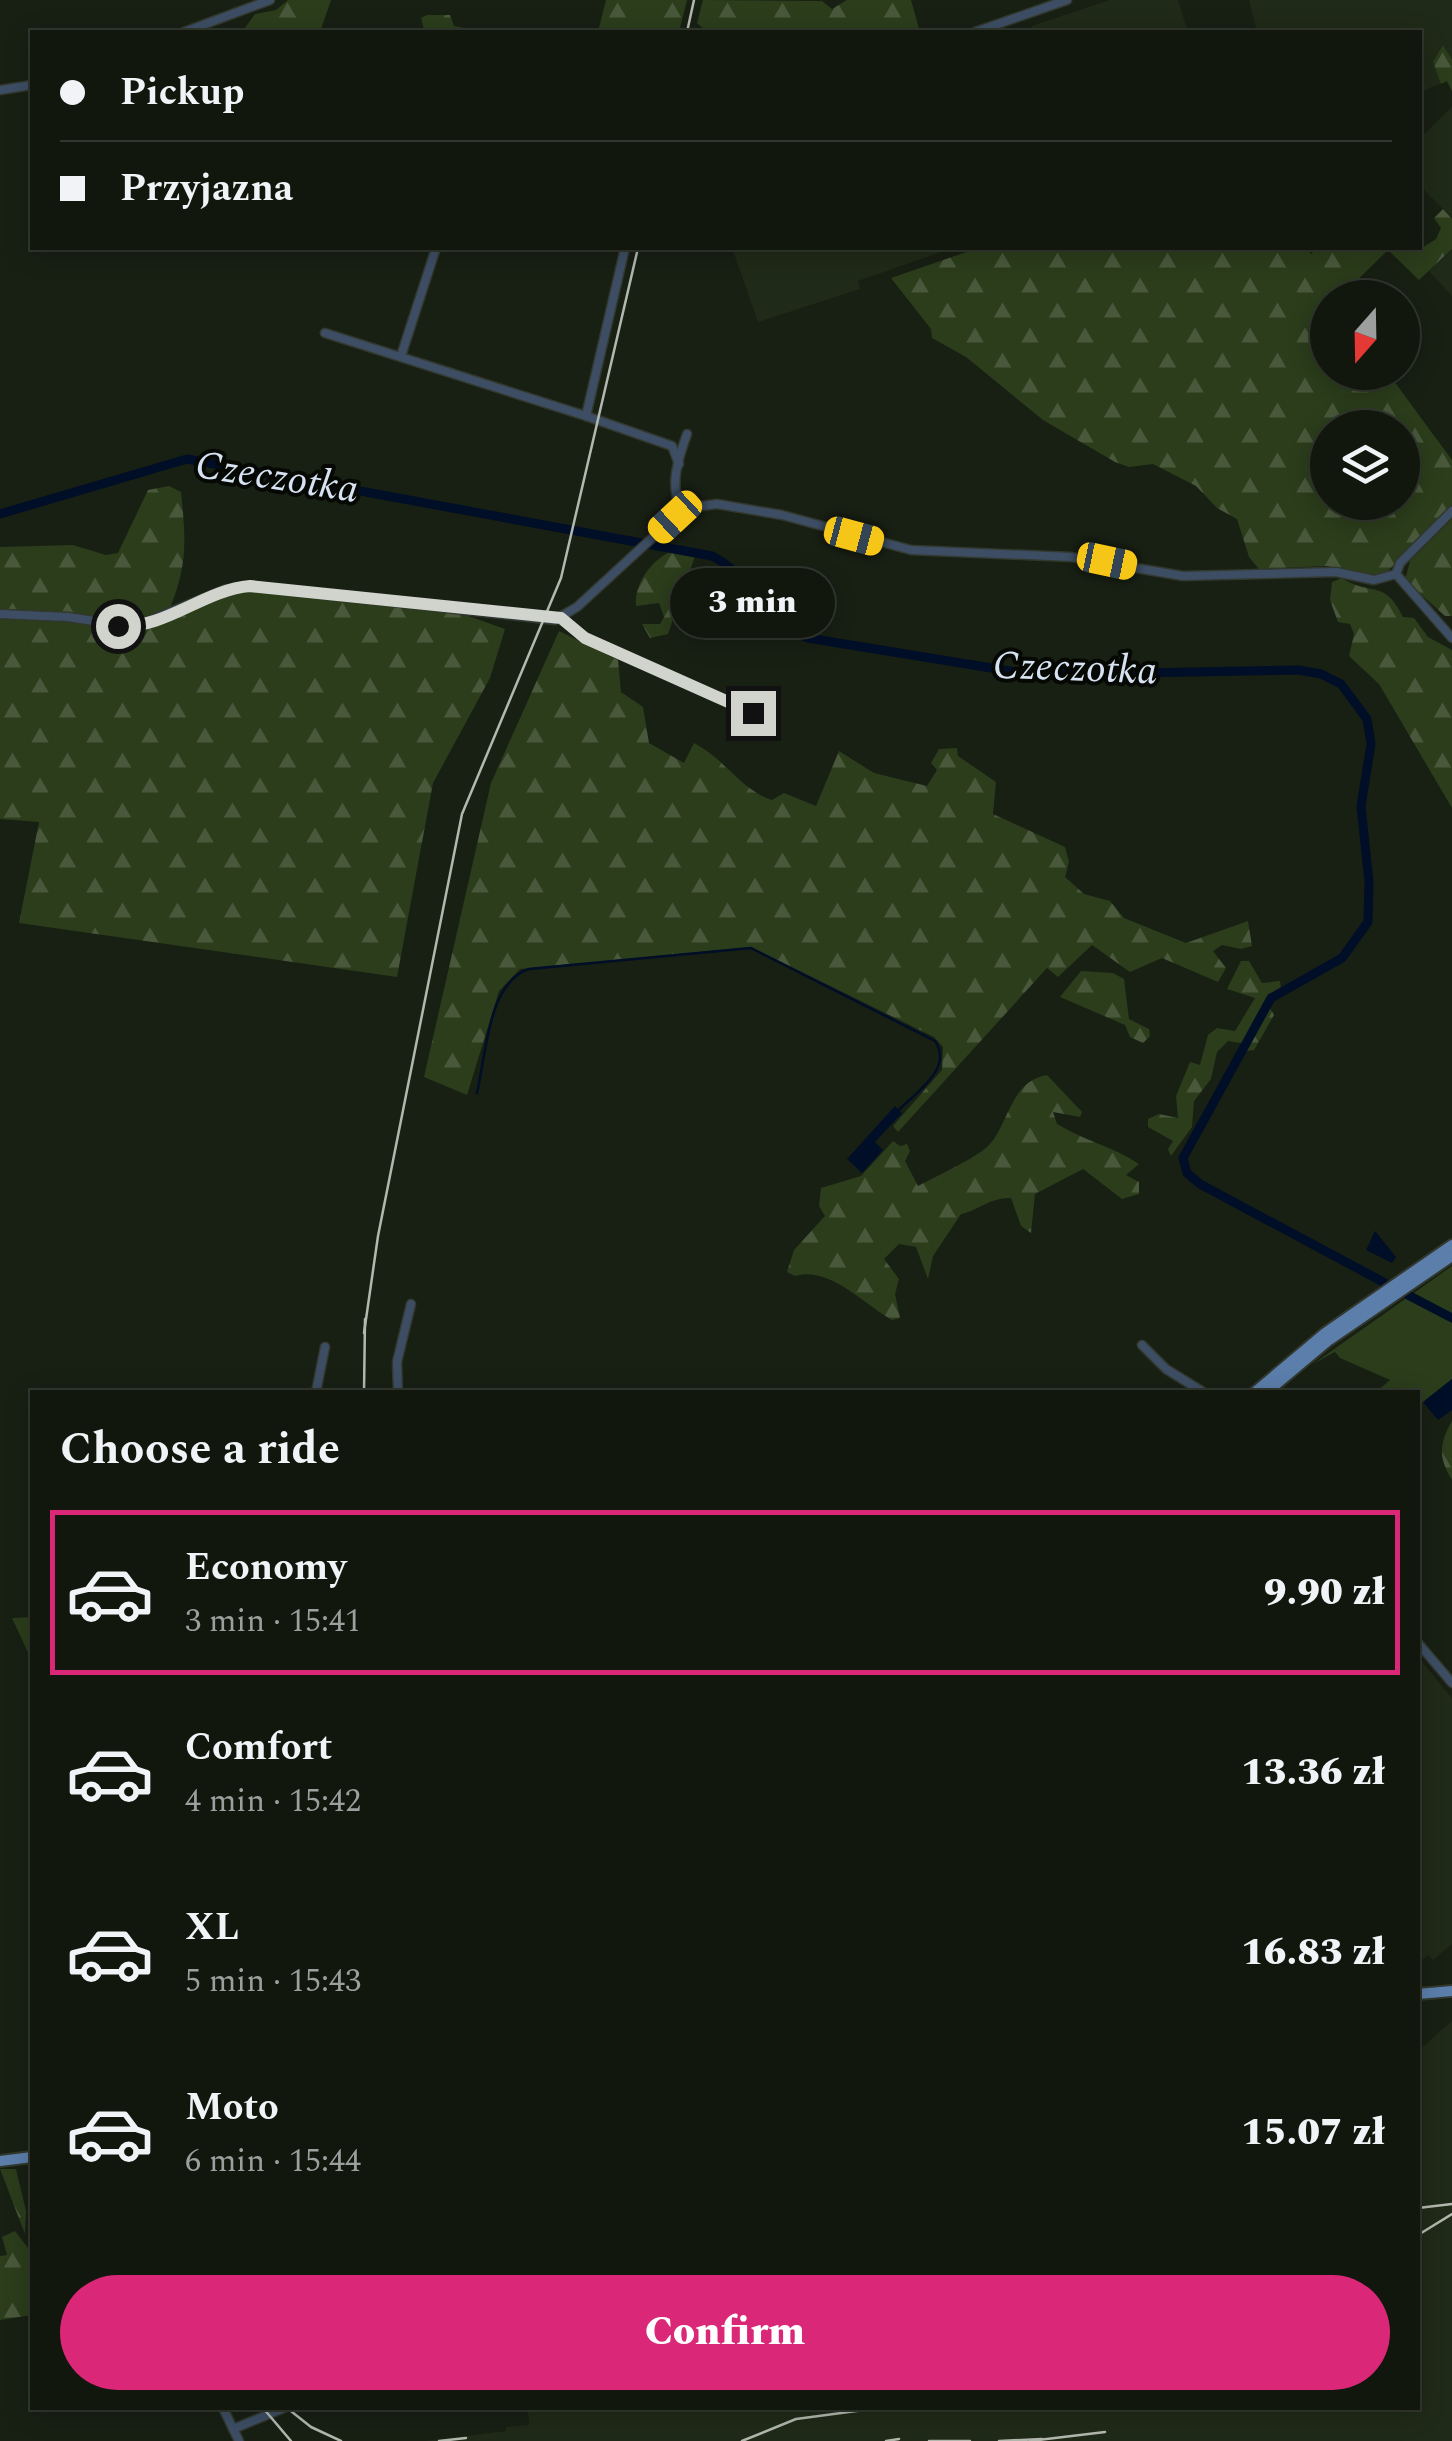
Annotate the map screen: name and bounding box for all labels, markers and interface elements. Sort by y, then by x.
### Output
text: Pickup [120,64,244,122]
text: Przyjazna [120,160,293,218]
north arrow [1310,280,1420,390]
map controls [1310,280,1420,520]
button: layers [1310,410,1420,520]
water label: Czeczotka [191,435,363,521]
car [643,486,707,548]
car [821,514,887,558]
car [1075,540,1139,582]
callout: 3 min [670,568,836,638]
text: 3 min [708,578,797,627]
route start [96,604,141,649]
water label: Czeczotka [992,636,1158,702]
route end [731,691,776,736]
text: Choose a ride [60,1415,340,1484]
text: Economy [185,1539,346,1597]
icon: car [65,1548,155,1638]
text: 9.90 zł [1264,1564,1385,1622]
text: 3 min · 15:41 [185,1597,361,1646]
text: Comfort [185,1719,332,1777]
icon: car [65,1728,155,1818]
text: 13.36 zł [1241,1744,1385,1802]
text: 4 min · 15:42 [185,1777,361,1826]
text: XL [185,1899,239,1957]
icon: car [65,1908,155,1998]
text: 16.83 zł [1241,1924,1385,1982]
text: 5 min · 15:43 [185,1957,361,2006]
text: Moto [185,2079,279,2137]
icon: car [65,2088,155,2178]
text: 15.07 zł [1241,2104,1385,2162]
text: 6 min · 15:44 [185,2137,361,2186]
button: Confirm [60,2275,1390,2390]

